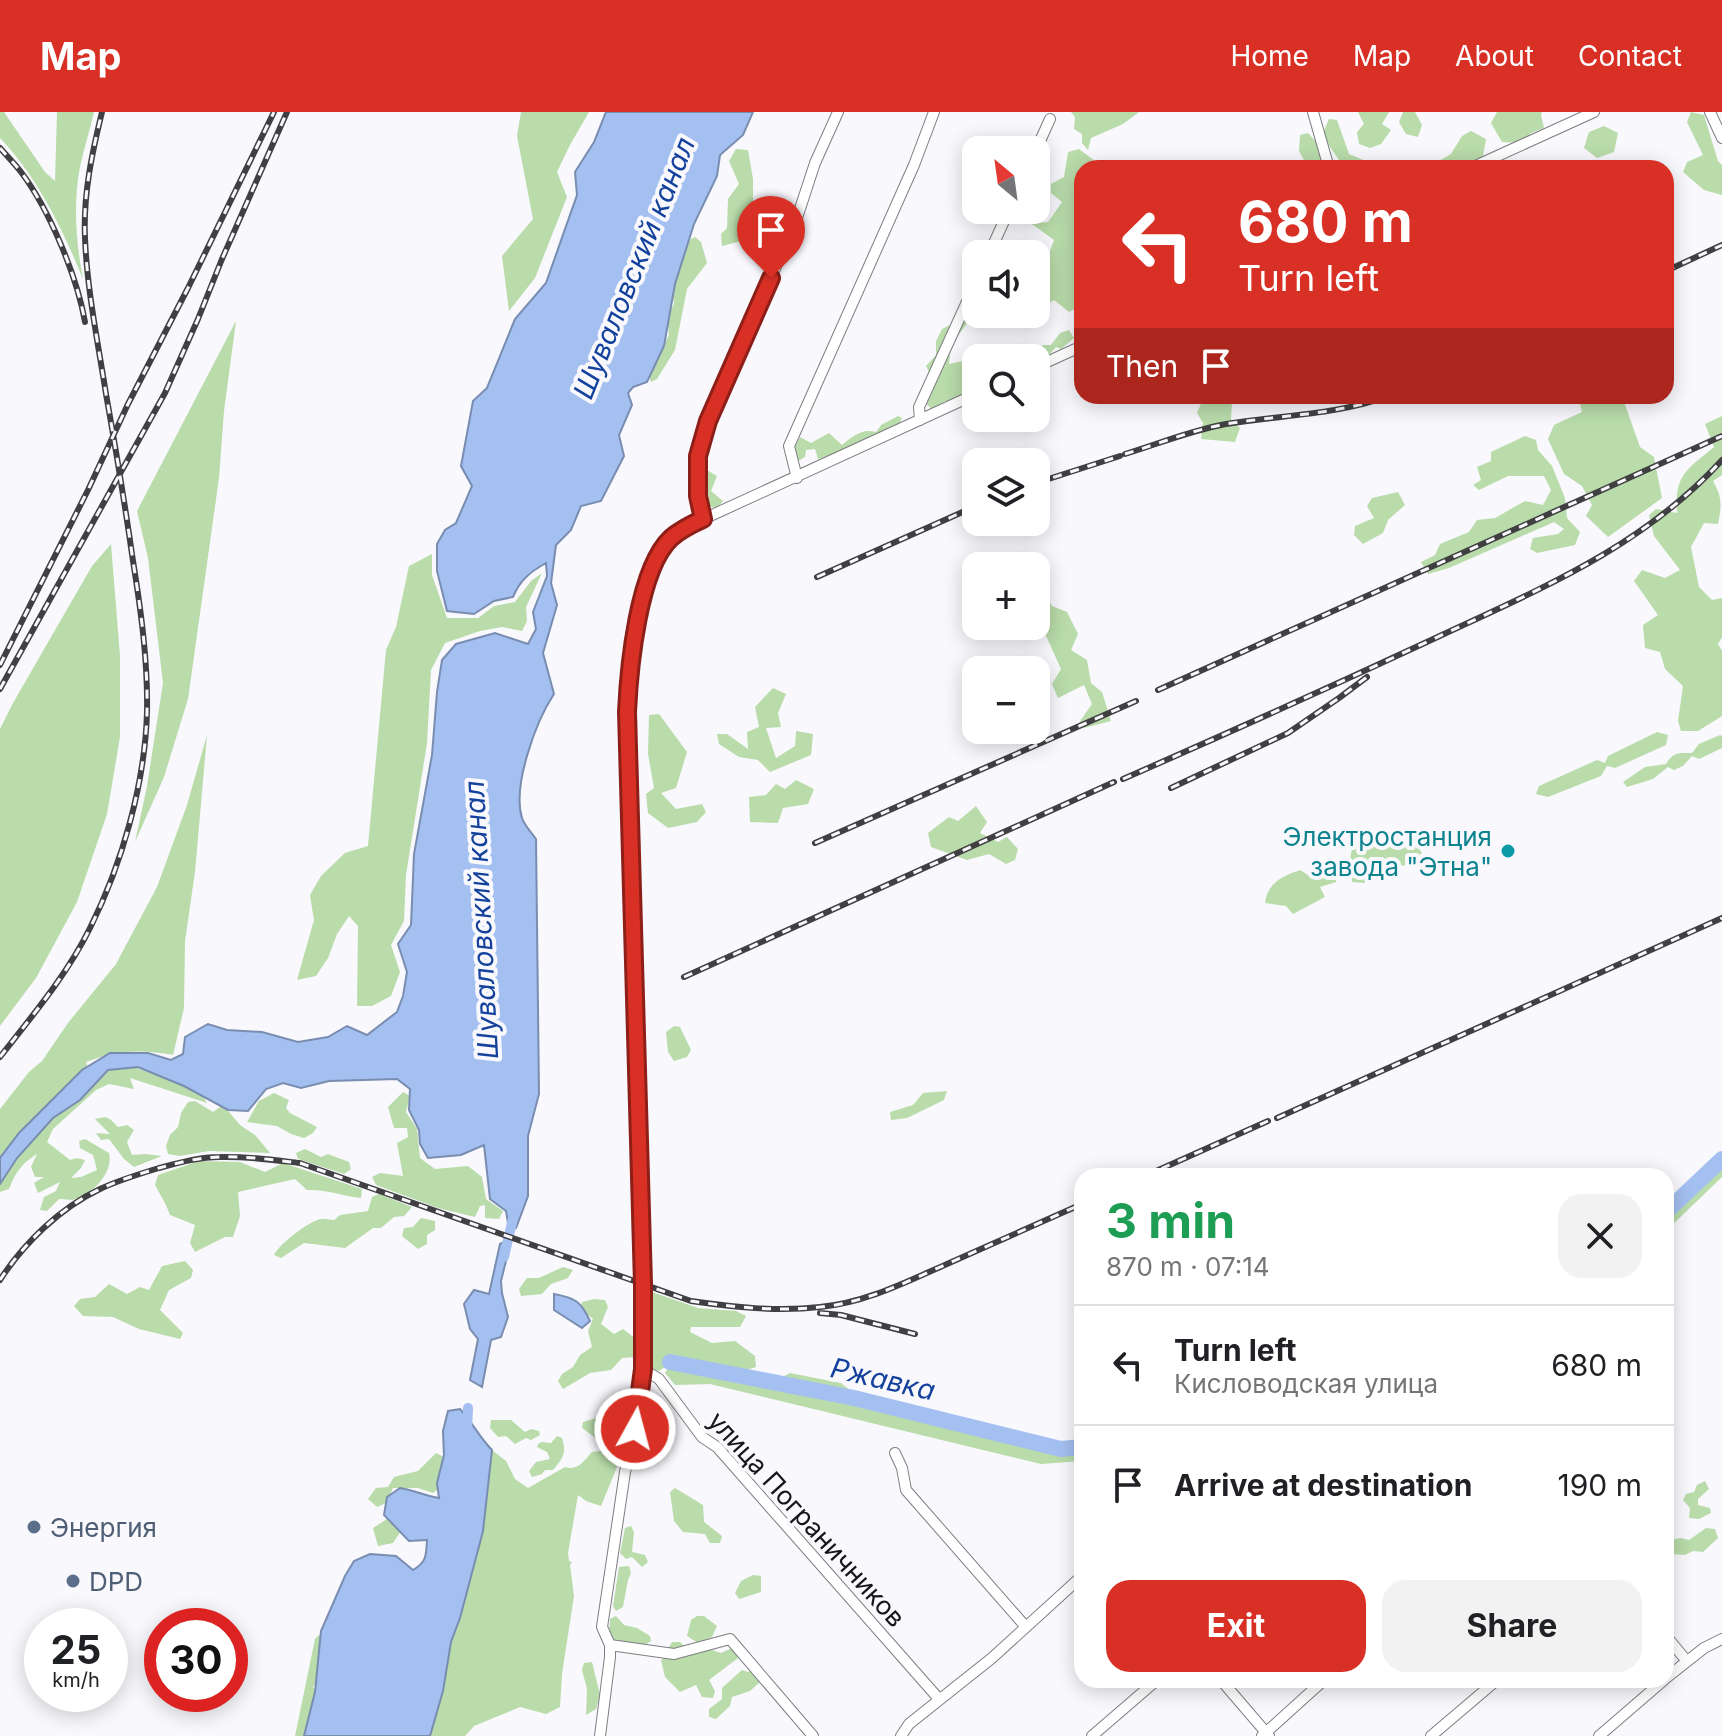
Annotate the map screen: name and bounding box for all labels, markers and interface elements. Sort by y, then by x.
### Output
text: Map [40,33,121,79]
text: Home [1230,39,1309,73]
text: Map [1353,39,1411,73]
text: About [1455,39,1534,73]
text: Contact [1578,39,1682,73]
water label: Шуваловский канал [566,132,702,404]
north arrow [962,136,1050,224]
map controls [962,136,1050,744]
text: 680 m [1238,188,1413,256]
icon: left [1106,192,1210,296]
pin [737,196,805,278]
icon: arrive [749,208,793,252]
button: sound [962,240,1050,328]
text: Turn left [1238,256,1379,300]
button: search [962,344,1050,432]
icon: arrive [1194,344,1238,388]
text: Then [1106,348,1178,384]
button: layers [962,448,1050,536]
button: + [962,552,1050,640]
button: − [962,656,1050,744]
water label: Шуваловский канал [457,780,505,1060]
place label: Электростанция завода "Этна" [1283,821,1492,882]
marker: Электростанция завода "Этна" [1499,842,1517,860]
text: 3 min [1106,1191,1235,1250]
button: close [1558,1194,1642,1278]
text: 870 m · 07:14 [1106,1251,1270,1282]
text: Turn left [1174,1332,1296,1368]
icon: left [1106,1343,1150,1387]
text: 680 m [1551,1347,1642,1383]
water label: Ржавка [828,1351,938,1407]
text: Кисловодская улица [1174,1368,1438,1399]
position arrow [593,1387,677,1471]
street label: улица Пограничников [702,1405,912,1633]
icon: arrive [1106,1463,1150,1507]
text: Arrive at destination [1174,1467,1472,1503]
text: 190 m [1558,1467,1642,1503]
place label: Энергия [50,1512,157,1543]
marker: Энергия [25,1518,43,1536]
place label: DPD [89,1566,143,1597]
marker: DPD [64,1572,82,1590]
button: Exit [1106,1580,1366,1672]
button: Share [1382,1580,1642,1672]
speed limit sign: 30 [144,1608,248,1712]
text: 25 [51,1625,101,1674]
text: km/h [52,1668,100,1692]

